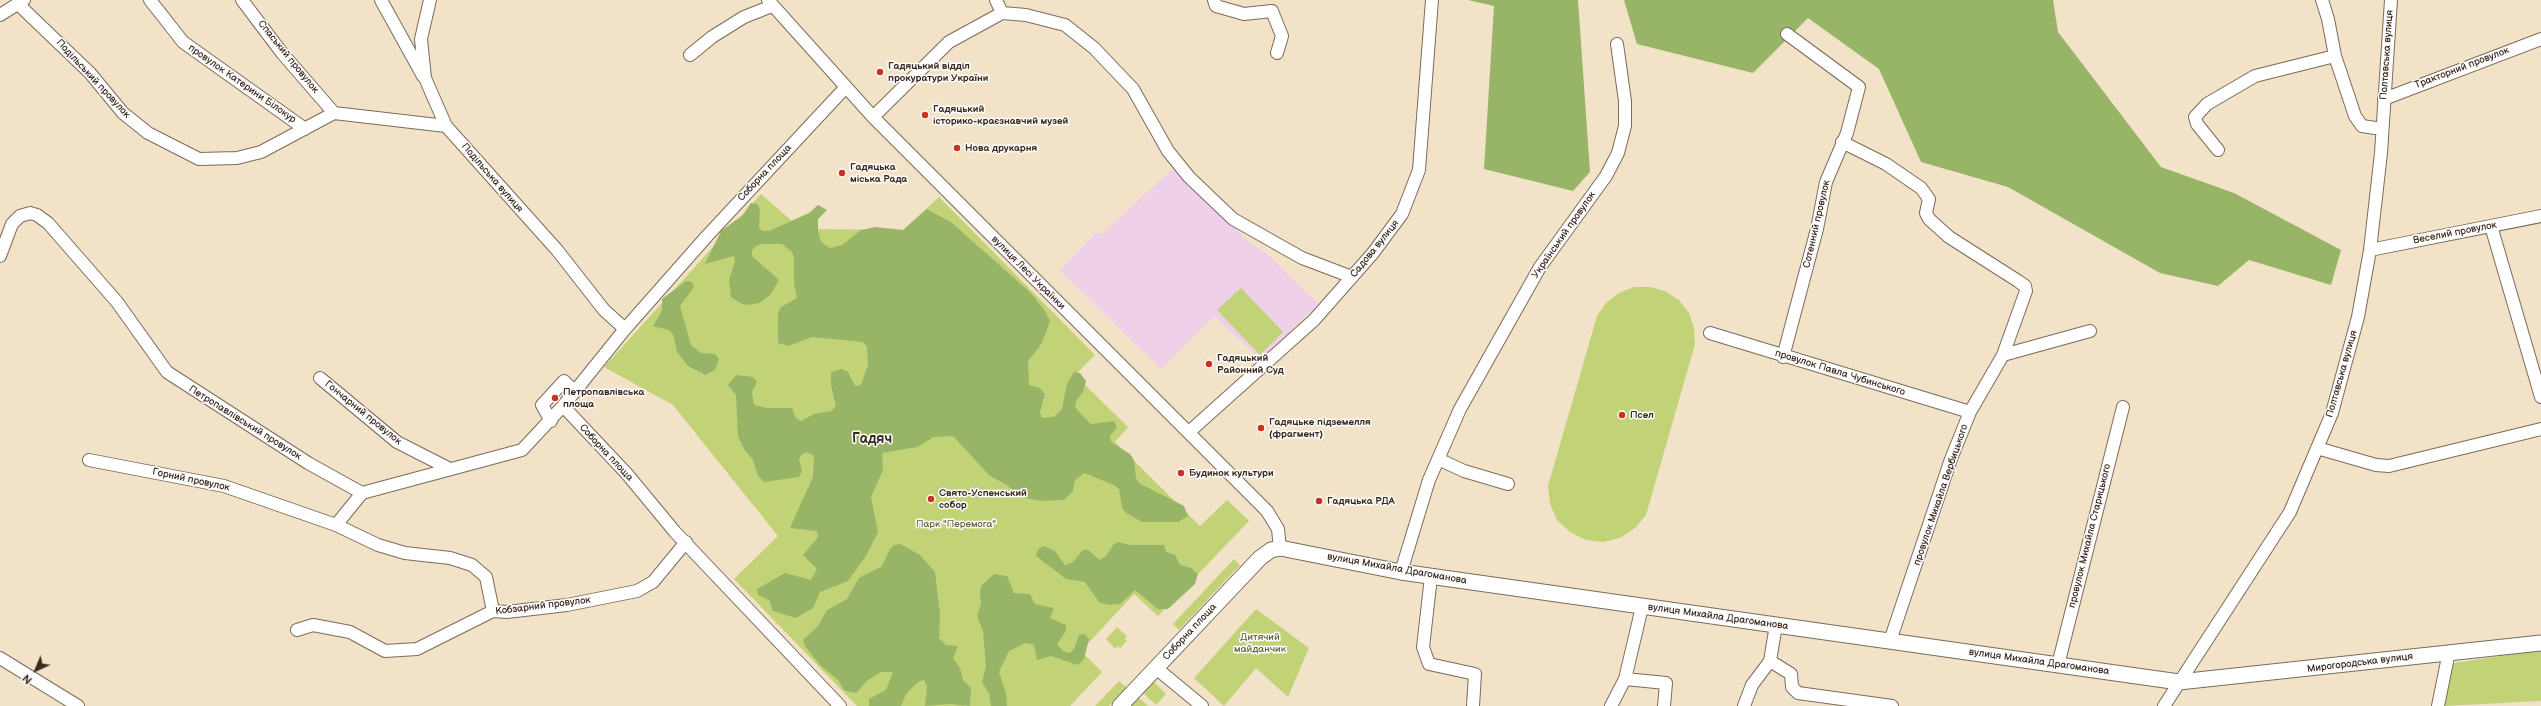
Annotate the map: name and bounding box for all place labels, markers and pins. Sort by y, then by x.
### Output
place label: Гадяцький відділ прокуратури України [888,60,988,84]
marker: Гадяцький відділ прокуратури України [875,67,885,77]
place label: Гадяцький історико-краєзнавчий музей [933,103,1068,126]
marker: Гадяцький історико-краєзнавчий музей [920,110,930,120]
place label: Нова друкарня [965,142,1037,154]
marker: Нова друкарня [952,143,962,153]
place label: Гадяцька міська Рада [850,161,907,184]
marker: Гадяцька міська Рада [837,168,847,178]
place label: Гадяцький Районний Суд [1217,352,1284,376]
marker: Гадяцький Районний Суд [1204,359,1214,369]
place label: Петропавлівська площа [563,386,644,410]
marker: Петропавлівська площа [550,393,560,403]
place label: Псел [1630,409,1654,421]
marker: Псел [1617,410,1627,420]
place label: Гадяцьке підземелля (фрагмент) [1269,416,1371,440]
marker: Гадяцьке підземелля (фрагмент) [1256,423,1266,433]
place label: Будинок культури [1189,467,1274,479]
marker: Будинок культури [1176,468,1186,478]
place label: Свято-Успенський собор [939,487,1027,510]
marker: Свято-Успенський собор [926,494,936,504]
place label: Гадяцька РДА [1327,495,1395,507]
marker: Гадяцька РДА [1314,496,1324,506]

